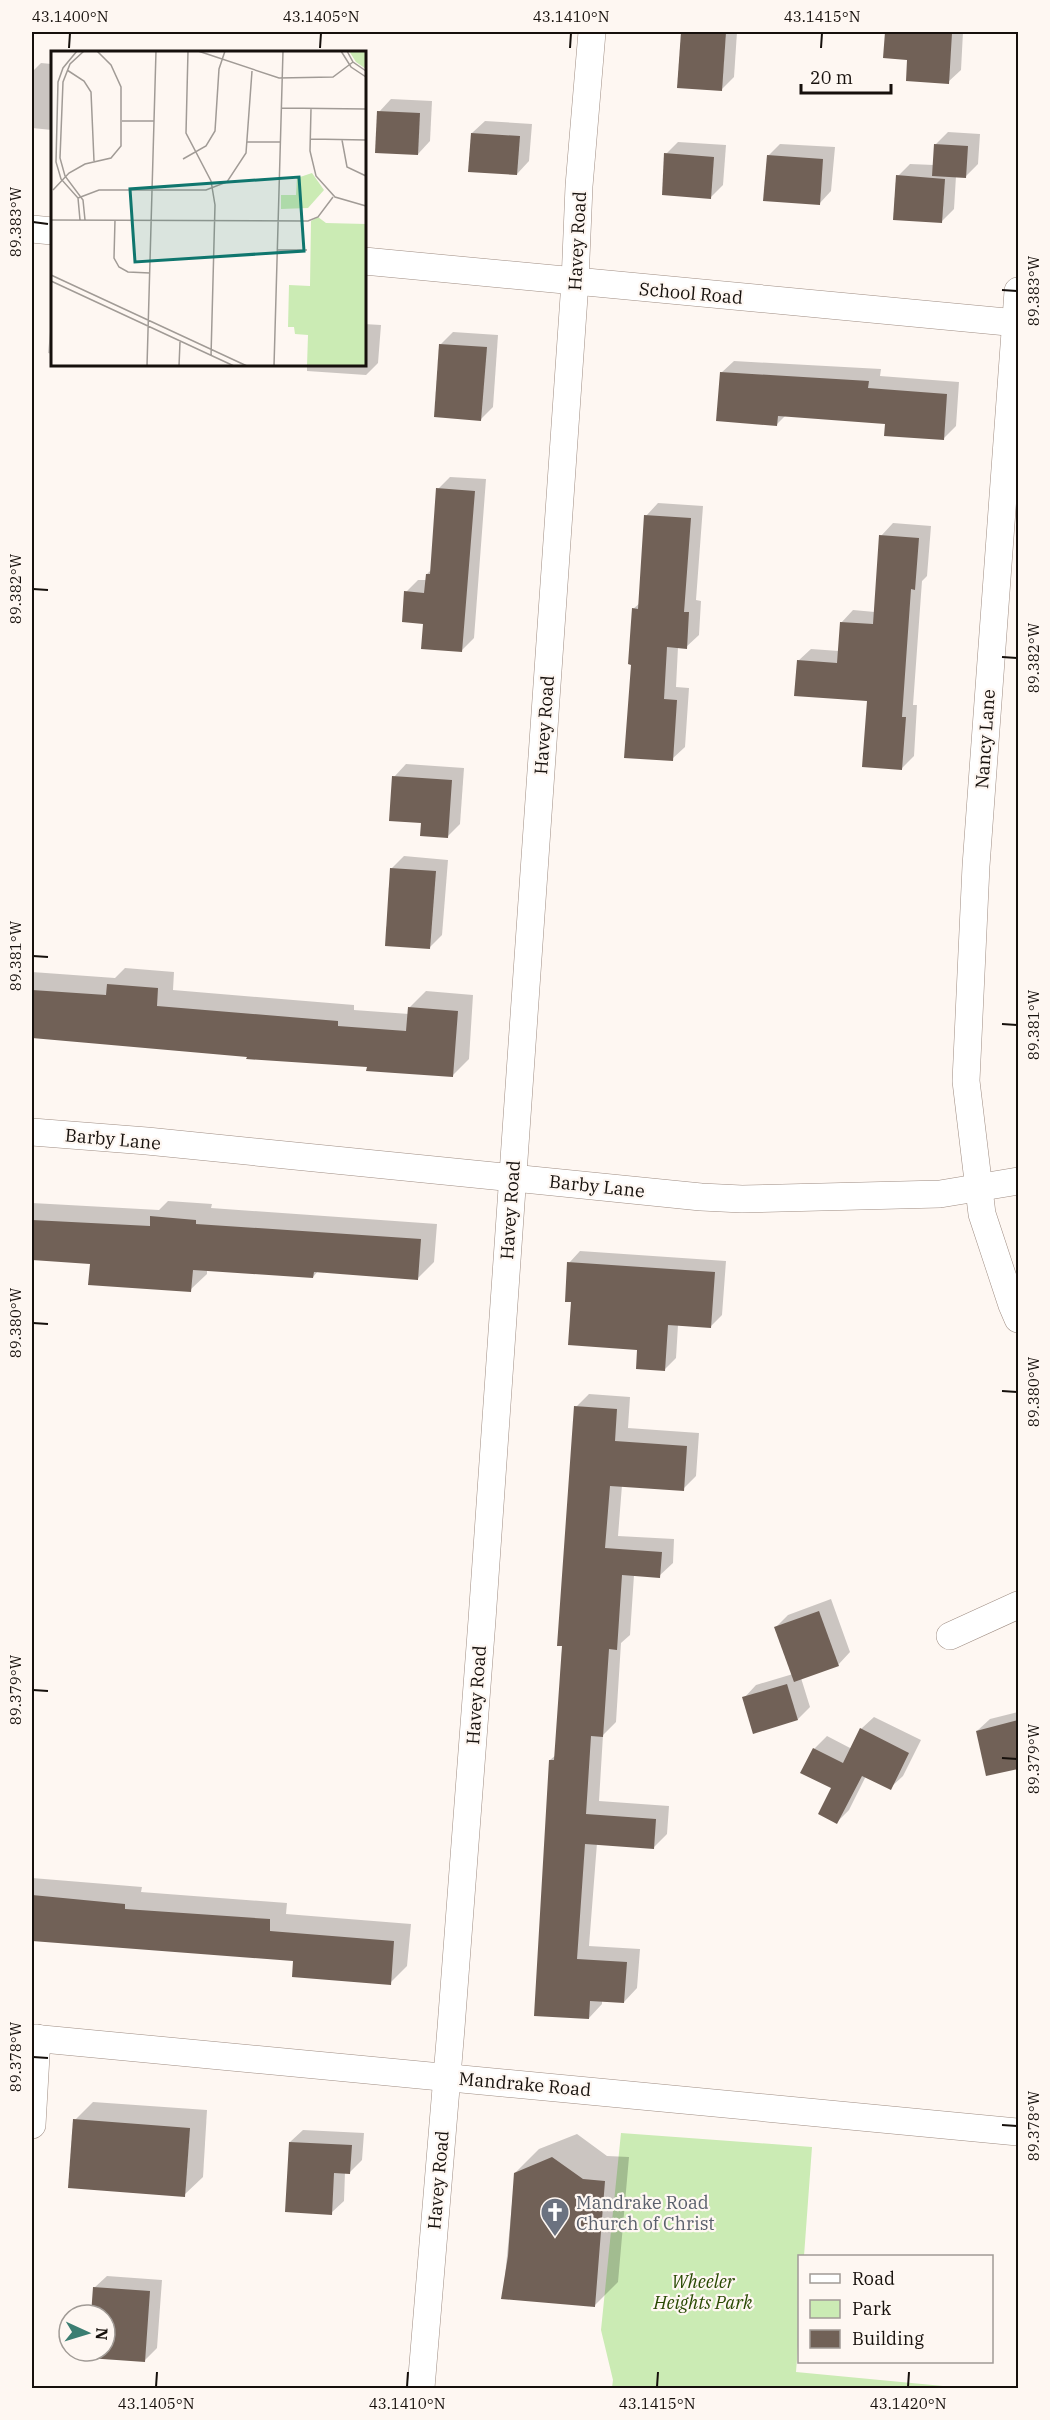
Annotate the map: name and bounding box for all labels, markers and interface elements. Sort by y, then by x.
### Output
text: 43.1400°N [32,7,108,26]
text: 43.1405°N [283,7,359,26]
text: 43.1410°N [533,7,609,26]
text: 43.1415°N [784,7,860,26]
inset map [51,51,366,366]
scale bar [801,57,891,95]
text: 20 m [810,66,853,89]
text: 89.383°W [6,186,25,257]
street label: Havey Road [563,191,591,291]
text: 89.383°W [1024,255,1043,326]
street label: School Road [638,277,744,309]
text: 89.382°W [6,553,25,624]
text: 89.382°W [1024,622,1043,693]
street label: Havey Road [529,675,559,775]
street label: Nancy Lane [970,688,1000,790]
text: 89.381°W [6,920,25,991]
text: 89.381°W [1024,989,1043,1060]
street label: Barby Lane [64,1123,162,1155]
street label: Havey Road [495,1160,525,1260]
street label: Barby Lane [548,1170,646,1202]
text: 89.380°W [6,1287,25,1358]
text: 89.380°W [1024,1356,1043,1427]
street label: Havey Road [461,1645,491,1745]
text: 89.379°W [6,1654,25,1725]
text: 89.379°W [1024,1723,1043,1794]
text: 89.378°W [6,2021,25,2092]
street label: Mandrake Road [458,2067,592,2101]
text: 89.378°W [1024,2090,1043,2161]
street label: Havey Road [422,2129,454,2231]
place label: Mandrake Road Church of Christ [576,2191,715,2235]
church icon: Mandrake Road Church of Christ [539,2196,571,2238]
legend [798,2255,993,2363]
text: Road [852,2267,895,2290]
park label: Wheeler Heights Park [652,2270,753,2314]
text: Park [852,2297,892,2320]
north arrow [57,2303,117,2363]
text: N [92,2327,112,2341]
text: Building [852,2327,924,2350]
text: 43.1405°N [118,2394,194,2413]
text: 43.1410°N [369,2394,445,2413]
text: 43.1415°N [619,2394,695,2413]
text: 43.1420°N [870,2394,946,2413]

